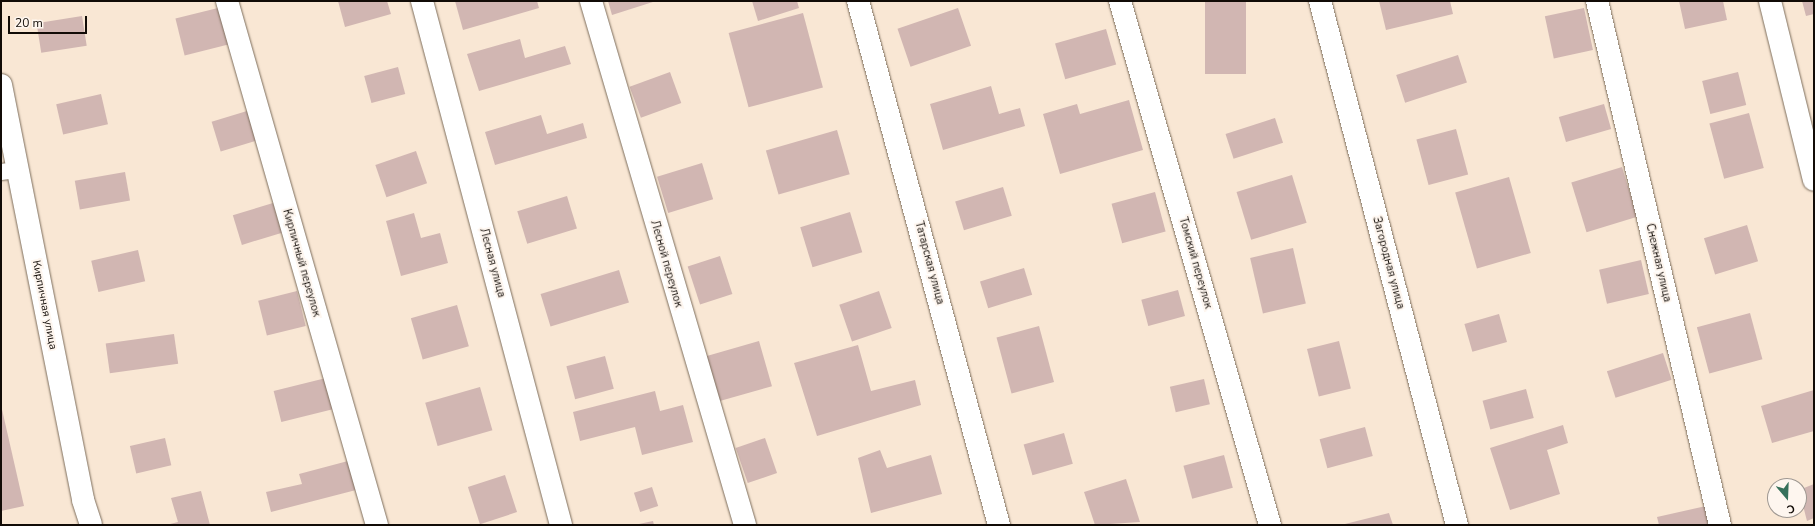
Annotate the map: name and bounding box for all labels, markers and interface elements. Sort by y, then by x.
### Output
scale bar [10,8,89,34]
text: 20 m [15,15,43,31]
street label: Кирпичный переулок [279,208,323,318]
street label: Загородная улица [1369,215,1407,311]
street label: Томский переулок [1176,216,1214,310]
street label: Лесной переулок [647,219,685,309]
street label: Татарская улица [912,220,946,306]
street label: Снежная улица [1643,222,1673,304]
street label: Лесная улица [476,227,508,299]
street label: Кирпичная улица [29,259,59,351]
north arrow [1767,478,1807,518]
text: С [1785,501,1797,517]

